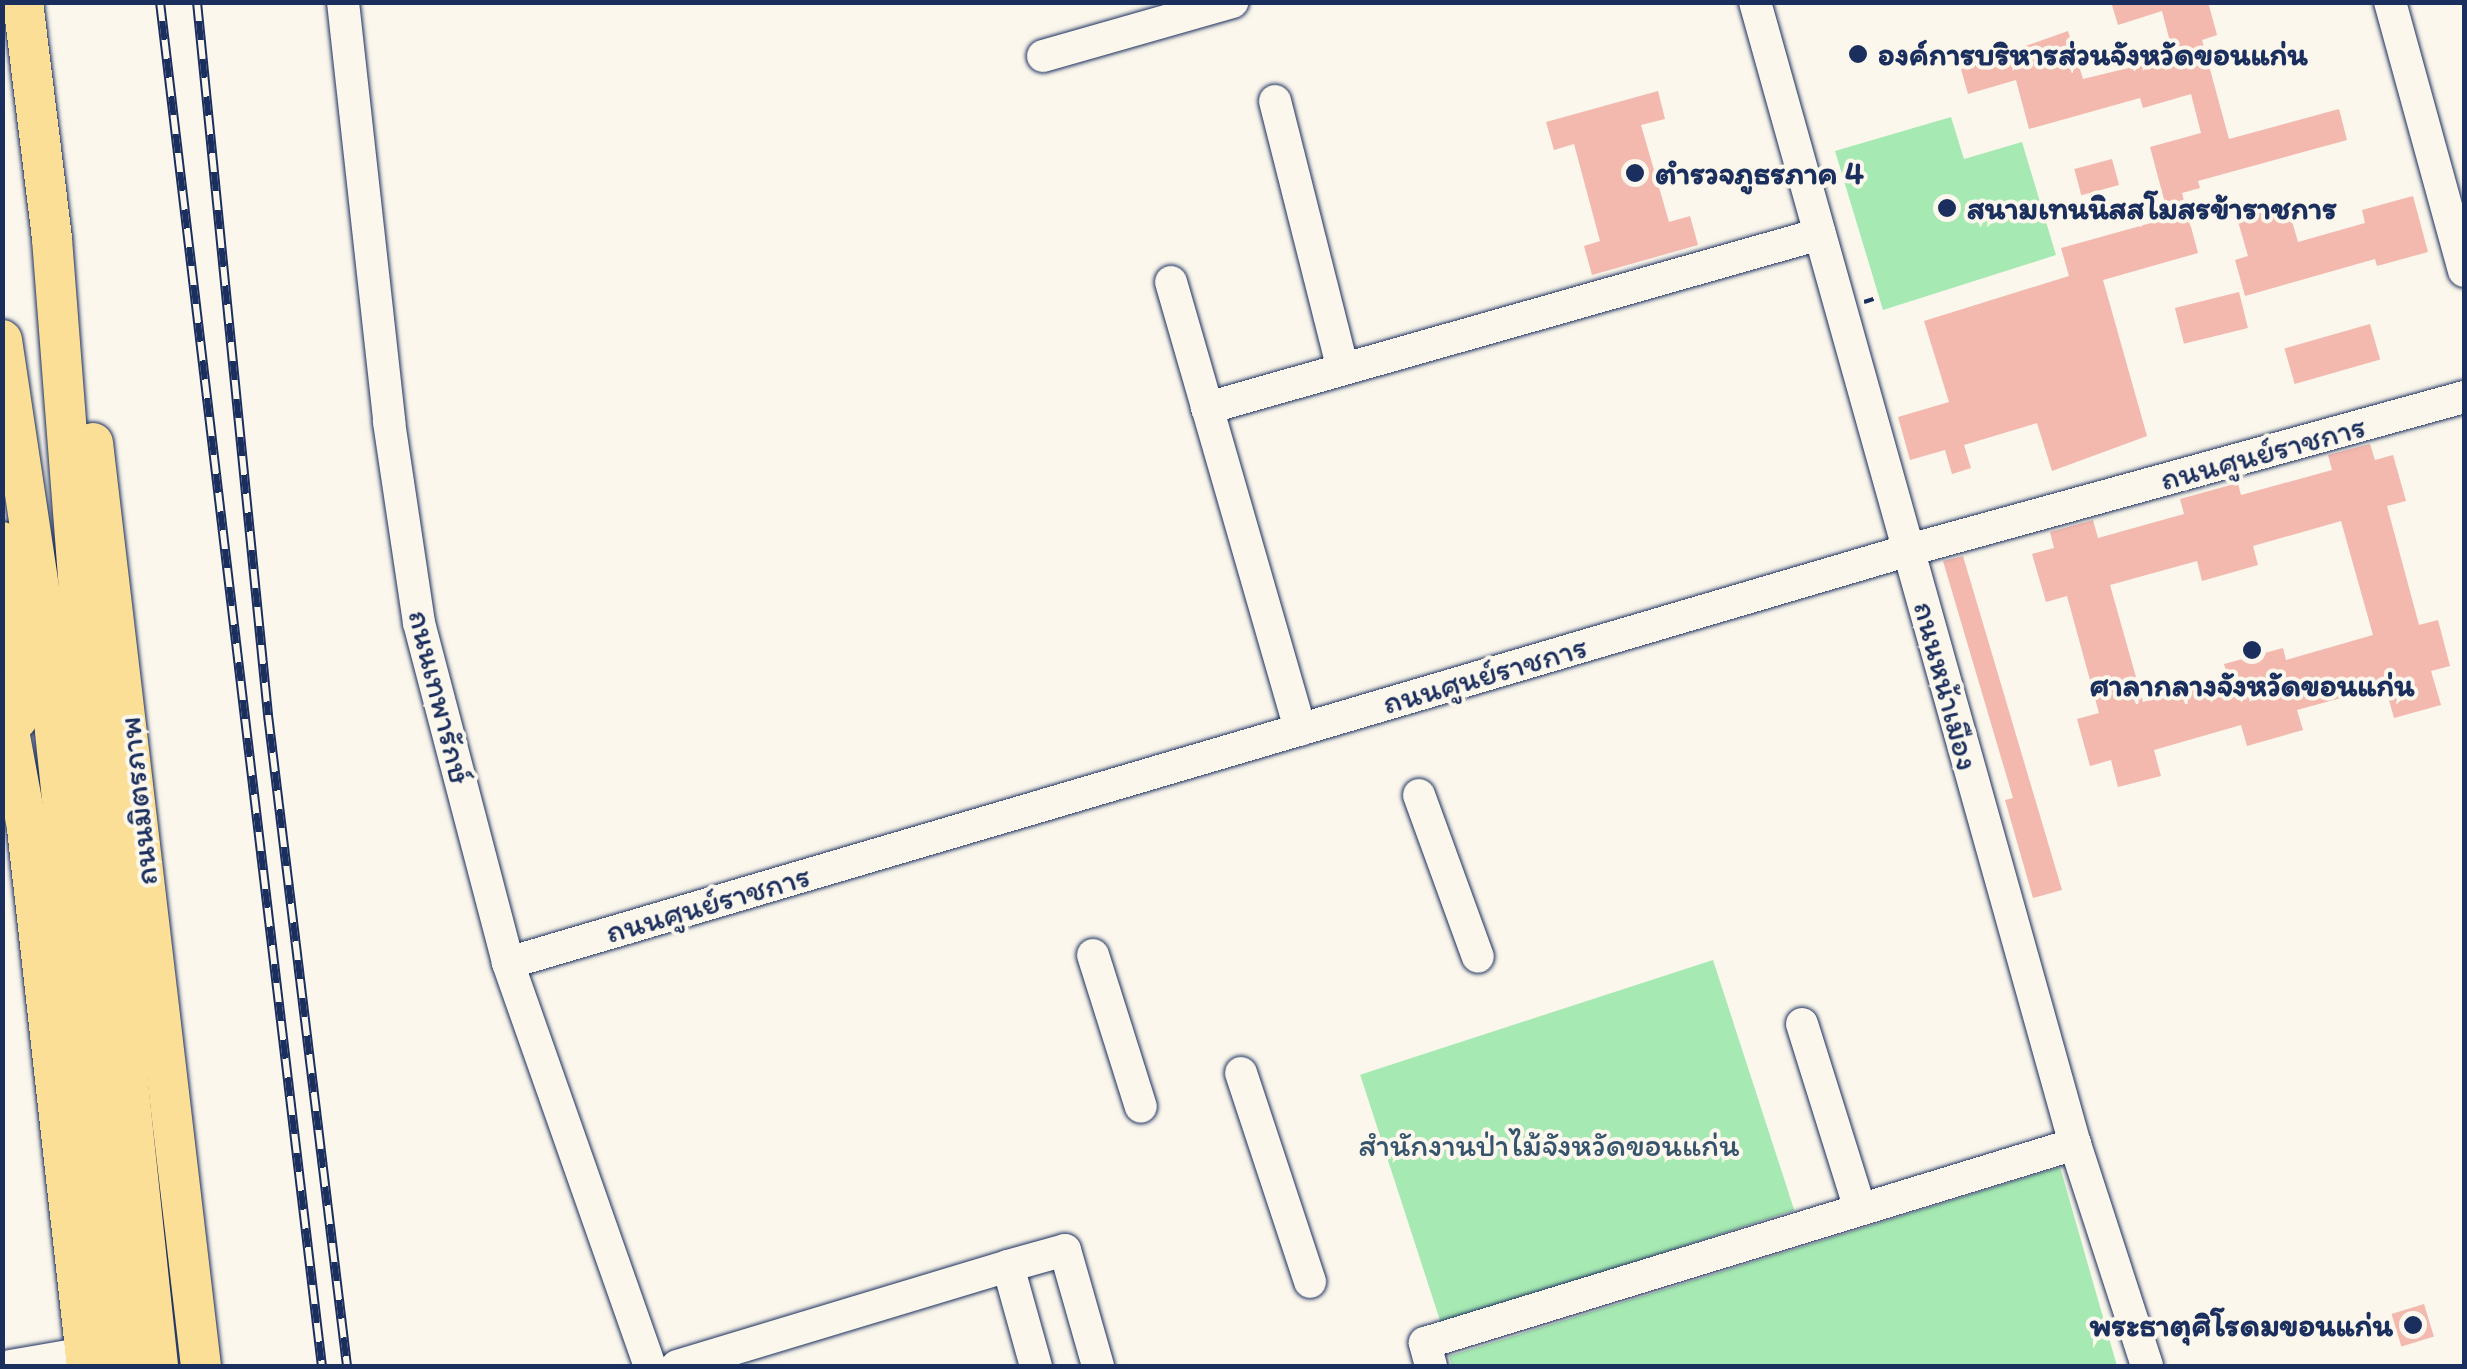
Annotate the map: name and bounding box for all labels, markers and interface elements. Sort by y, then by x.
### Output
place label: องค์การบริหารส่วนจังหวัดขอนแก่น [1878,35,2308,73]
marker: องค์การบริหารส่วนจังหวัดขอนแก่น [1847,43,1869,65]
place label: ตำรวจภูธรภาค 4 [1655,154,1864,192]
marker: ตำรวจภูธรภาค 4 [1624,162,1646,184]
place label: สนามเทนนิสสโมสรข้าราชการ [1967,189,2337,227]
marker: สนามเทนนิสสโมสรข้าราชการ [1936,197,1958,219]
street label: ถนนศูนย์ราชการ [2156,407,2370,499]
street label: ถนนหน้าเมือง [1905,597,1987,775]
street label: ถนนเทพารักษ์ [400,606,480,788]
street label: ถนนศูนย์ราชการ [1378,627,1592,723]
marker: ศาลากลางจังหวัดขอนแก่น [2241,639,2263,661]
place label: ศาลากลางจังหวัดขอนแก่น [2089,666,2415,704]
street label: ถนนมิตรภาพ [110,715,166,887]
street label: ถนนศูนย์ราชการ [601,856,815,952]
park label: สำนักงานป่าไม้จังหวัดขอนแก่น [1359,1126,1739,1164]
place label: พระธาตุศิโรดมขอนแก่น [2090,1306,2393,1344]
marker: พระธาตุศิโรดมขอนแก่น [2402,1314,2424,1336]

